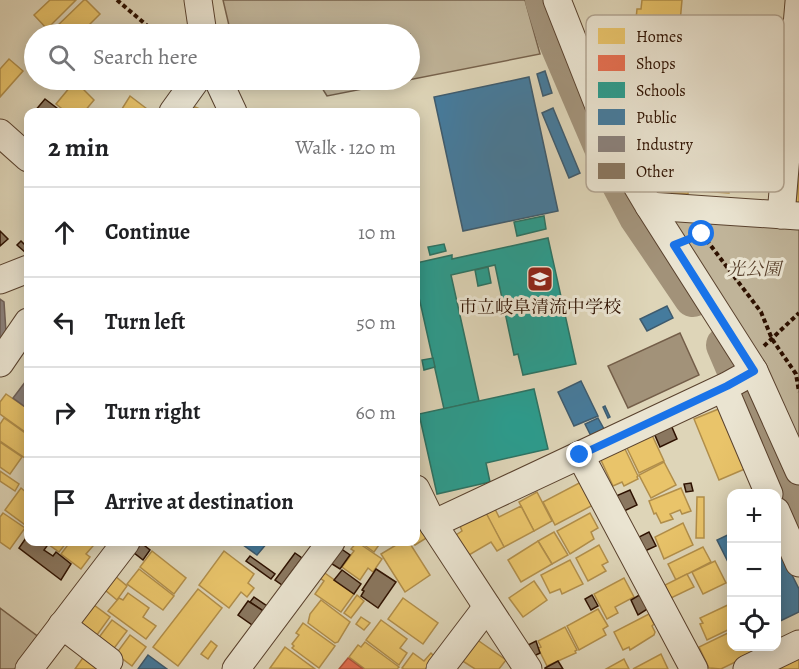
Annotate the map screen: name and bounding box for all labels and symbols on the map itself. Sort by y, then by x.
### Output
legend [586,15,784,192]
text: Homes [636,26,683,48]
text: Shops [636,53,676,75]
text: Schools [636,80,686,102]
text: Public [636,107,677,129]
text: Industry [636,134,694,156]
text: Other [636,161,674,183]
route start [688,220,714,246]
park label: 光公園 [727,257,784,281]
school or university icon: 市立岐阜清流中学校 [525,264,555,294]
place label: 市立岐阜清流中学校 [459,295,621,319]
route end [566,441,592,467]

